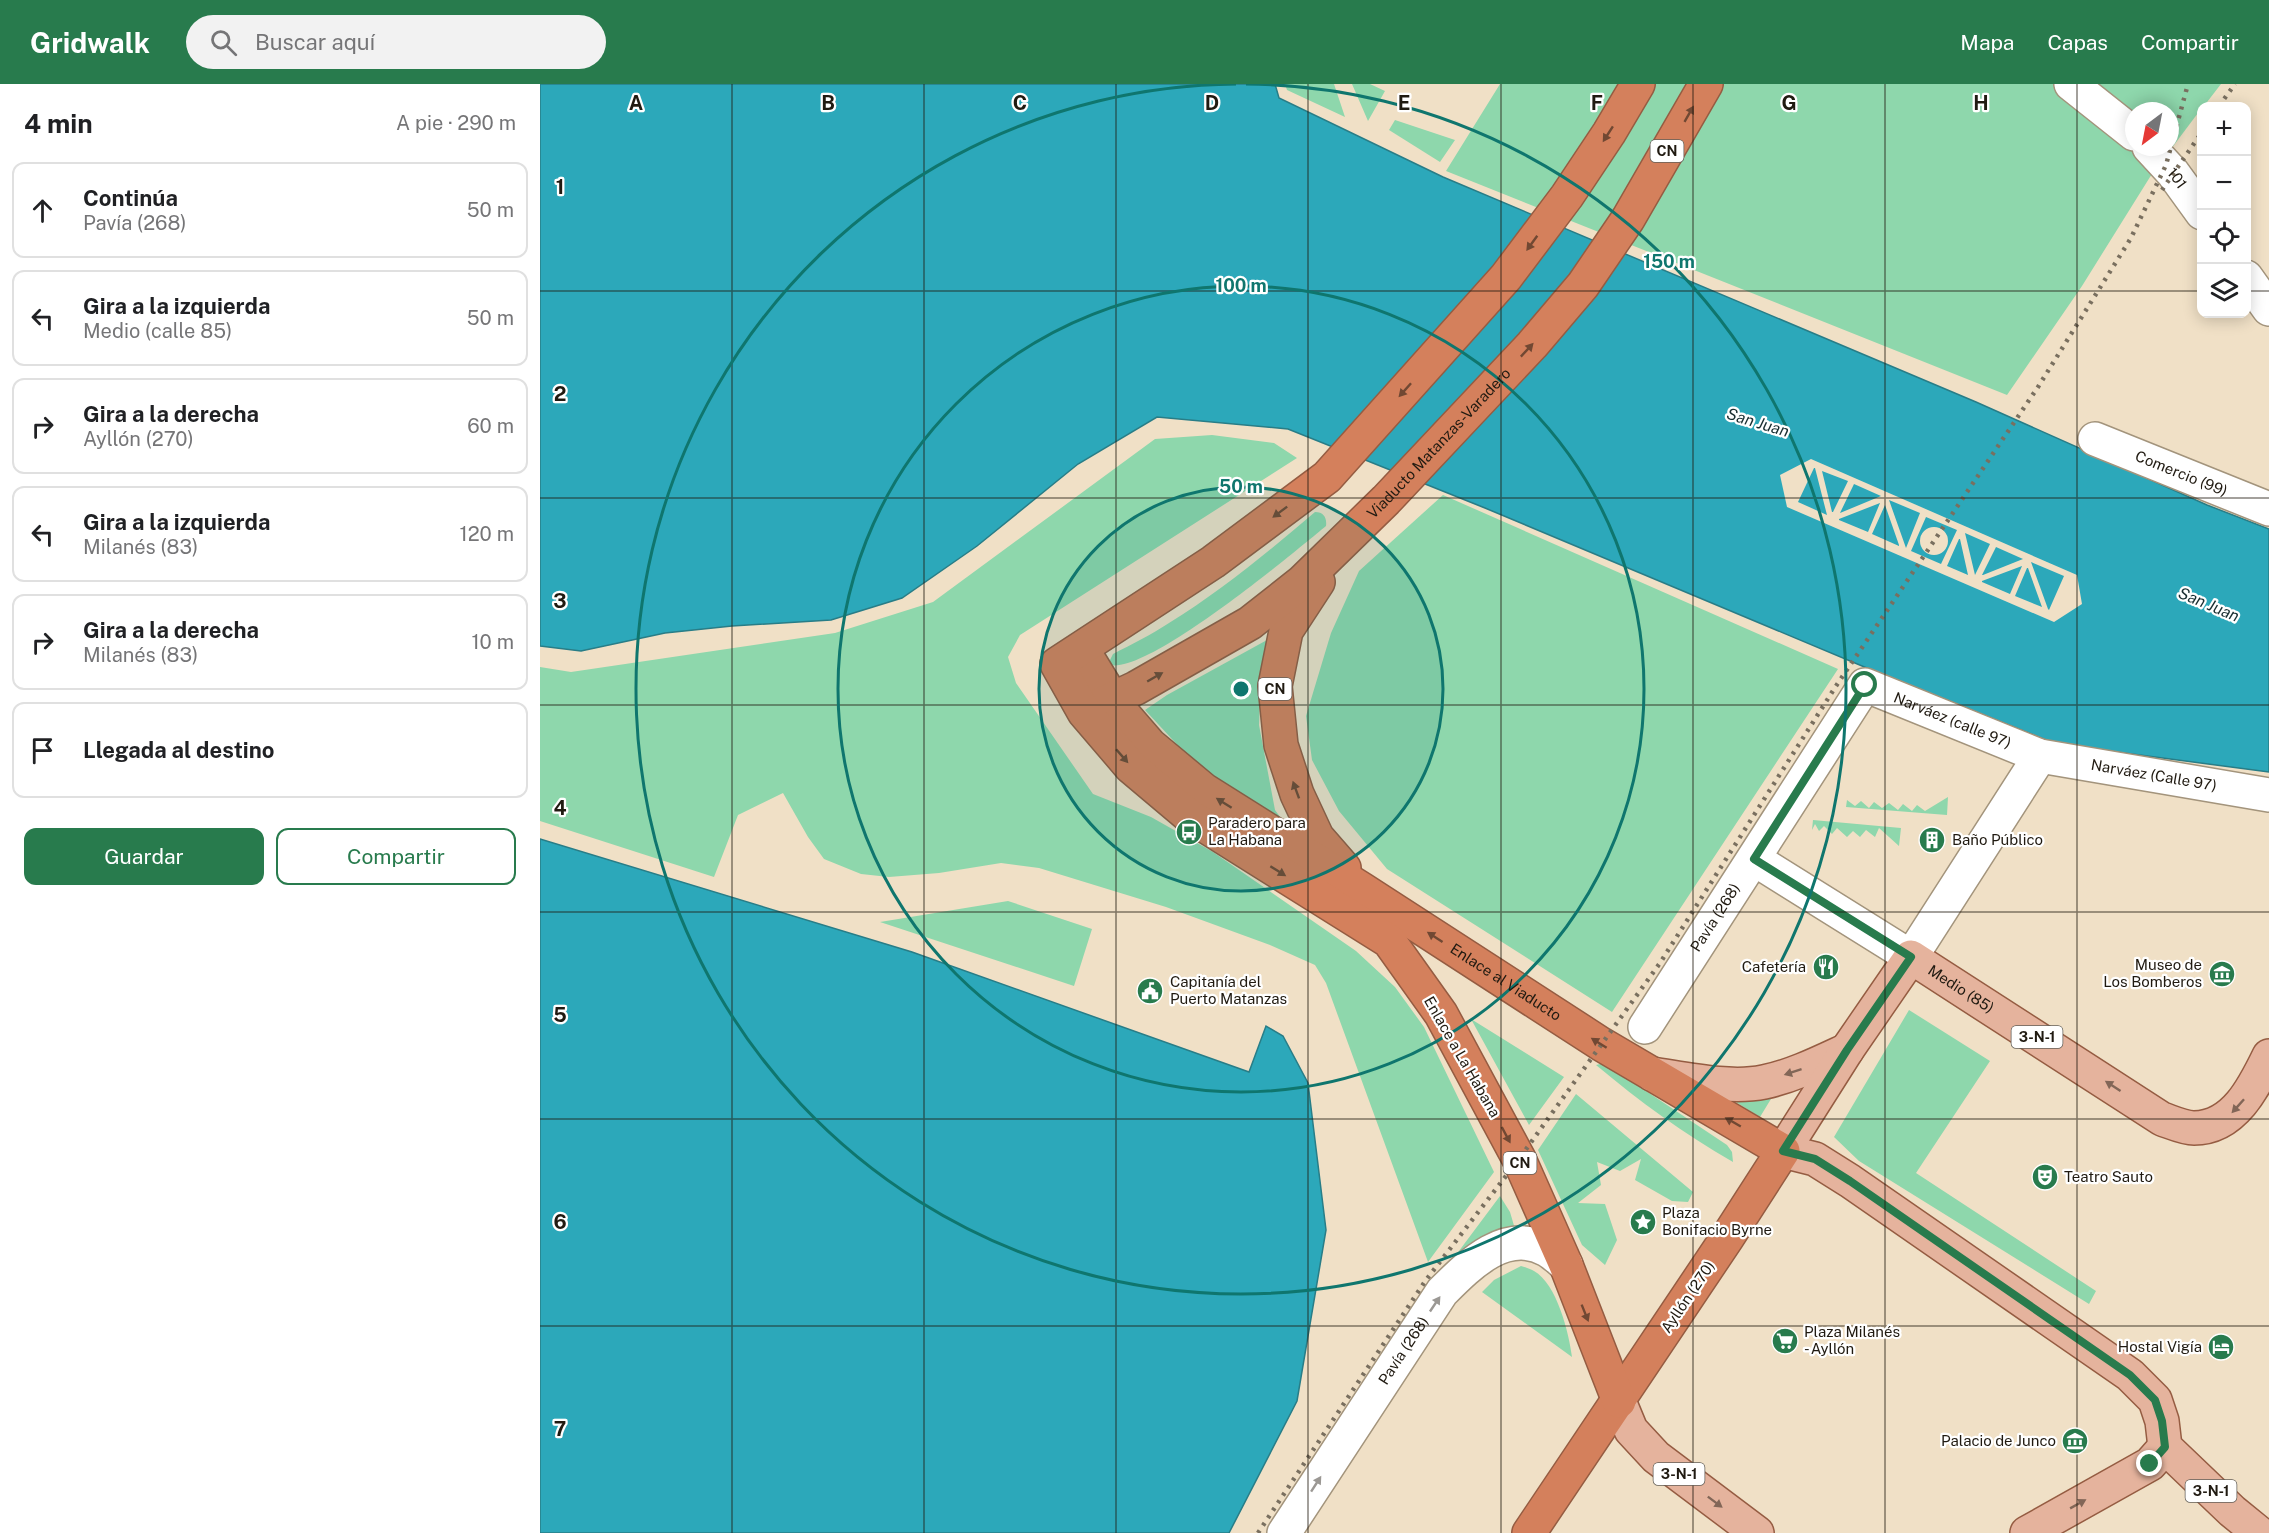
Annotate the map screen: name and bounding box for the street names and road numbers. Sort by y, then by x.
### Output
road number: CN [1650,140,1684,162]
street label: 101 [2164,164,2190,192]
street label: Viaducto Matanzas-Varadero [1363,364,1514,522]
street label: Comercio (99) [2133,447,2230,499]
road number: CN [1258,678,1292,700]
street label: Narváez (calle 97) [1891,689,2014,751]
street label: Narváez (Calle 97) [2090,756,2218,794]
street label: Pavía (268) [1687,880,1743,955]
street label: Enlace al Viaducto [1447,940,1564,1024]
street label: Medio (85) [1925,961,1997,1016]
street label: Enlace a La Habana [1421,993,1504,1120]
road number: 3-N-1 [2012,1026,2062,1048]
road number: CN [1504,1152,1536,1174]
street label: Ayllón (270) [1657,1258,1718,1336]
street label: Pavía (268) [1375,1313,1432,1388]
road number: 3-N-1 [1654,1463,1704,1485]
road number: 3-N-1 [2186,1480,2236,1502]

